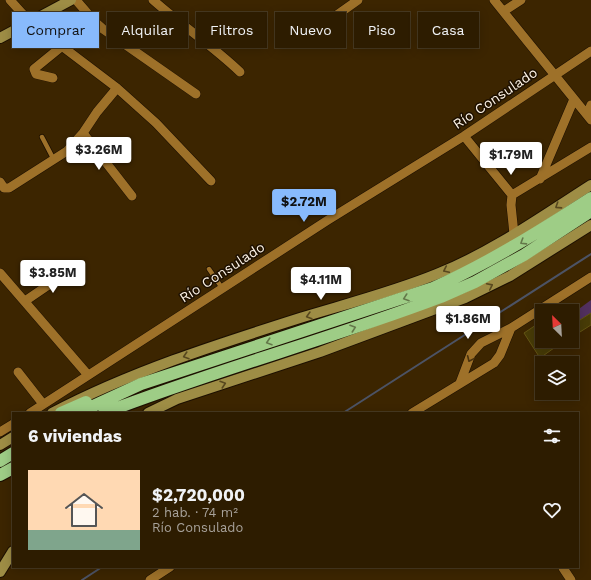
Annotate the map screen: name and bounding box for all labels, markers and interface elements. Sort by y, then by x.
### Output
chip: Comprar [12,12,99,48]
chip: Alquilar [107,12,188,48]
chip: Filtros [196,12,267,48]
chip: Nuevo [275,12,346,48]
chip: Piso [354,12,410,48]
chip: Casa [418,12,479,48]
street label: Río Consulado [450,64,540,132]
pin: $3.26M [66,137,132,171]
text: $3.26M [75,142,123,157]
pin: $1.79M [478,142,544,176]
text: $1.79M [489,147,533,162]
pin: $2.72M [271,189,337,223]
text: $2.72M [281,194,327,209]
one-way arrow [555,201,562,209]
one-way arrow [520,237,527,245]
street label: Río Consulado [176,239,268,305]
pin: $3.85M [20,260,86,294]
text: $3.85M [29,265,77,280]
one-way arrow [442,265,450,273]
pin: $4.11M [288,267,354,301]
text: $4.11M [300,272,342,287]
one-way arrow [485,283,493,291]
one-way arrow [402,293,409,302]
north arrow [535,304,579,348]
map controls [535,304,579,400]
pin: $1.86M [435,306,501,340]
one-way arrow [306,311,313,320]
text: $1.86M [445,311,491,326]
one-way arrow [349,324,356,332]
one-way arrow [265,337,272,345]
one-way arrow [182,352,189,360]
one-way arrow [466,355,474,362]
button: layers [535,356,579,400]
one-way arrow [220,380,227,389]
icon: filters [541,425,563,447]
text: 6 viviendas [28,426,122,446]
text: $2,720,000 [152,485,245,505]
icon: home [60,486,108,534]
icon: heart [541,499,563,521]
text: 2 hab. · 74 m² [152,505,238,520]
text: Río Consulado [152,520,243,535]

